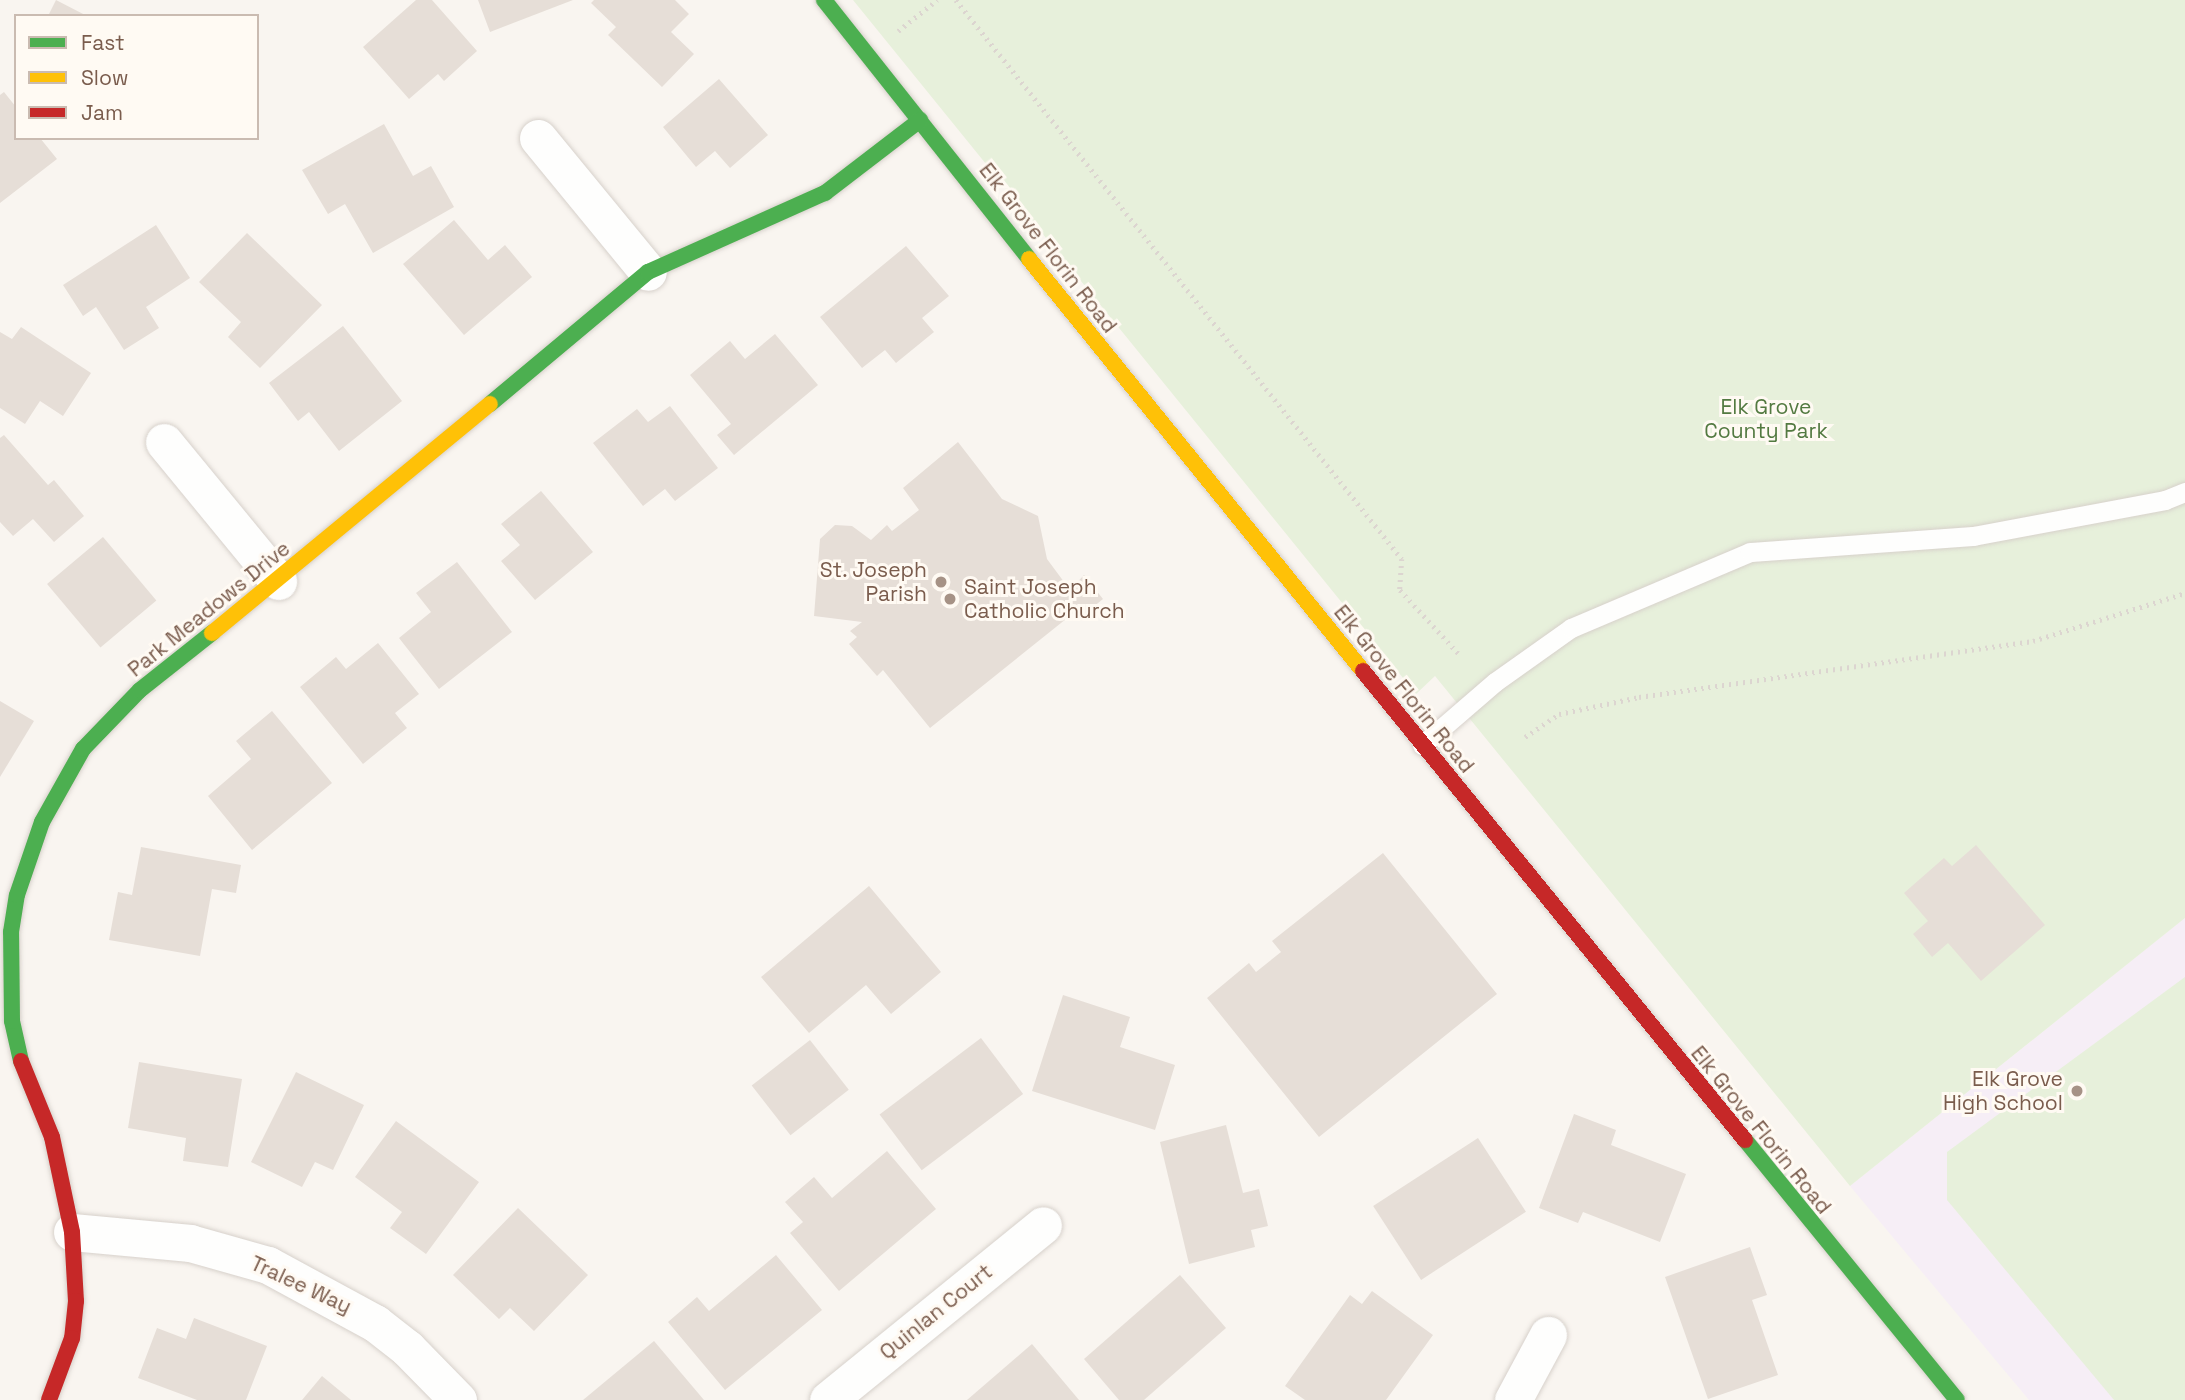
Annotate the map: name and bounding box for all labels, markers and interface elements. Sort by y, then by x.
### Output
legend [14,14,259,140]
text: Fast [81,29,125,56]
text: Slow [81,64,129,91]
text: Jam [81,99,123,126]
street label: Elk Grove Florin Road [974,158,1122,338]
park label: Elk Grove County Park [1704,394,1828,444]
street label: Park Meadows Drive [123,536,295,682]
place label: St. Joseph Parish [819,557,927,607]
marker: St. Joseph Parish [933,574,949,590]
place label: Saint Joseph Catholic Church [964,574,1125,624]
marker: Saint Joseph Catholic Church [942,591,958,607]
street label: Elk Grove Florin Road [1329,600,1479,778]
street label: Elk Grove Florin Road [1686,1041,1836,1219]
place label: Elk Grove High School [1943,1066,2063,1116]
marker: Elk Grove High School [2069,1083,2085,1099]
street label: Tralee Way [246,1251,356,1319]
street label: Quinlan Court [875,1259,997,1365]

